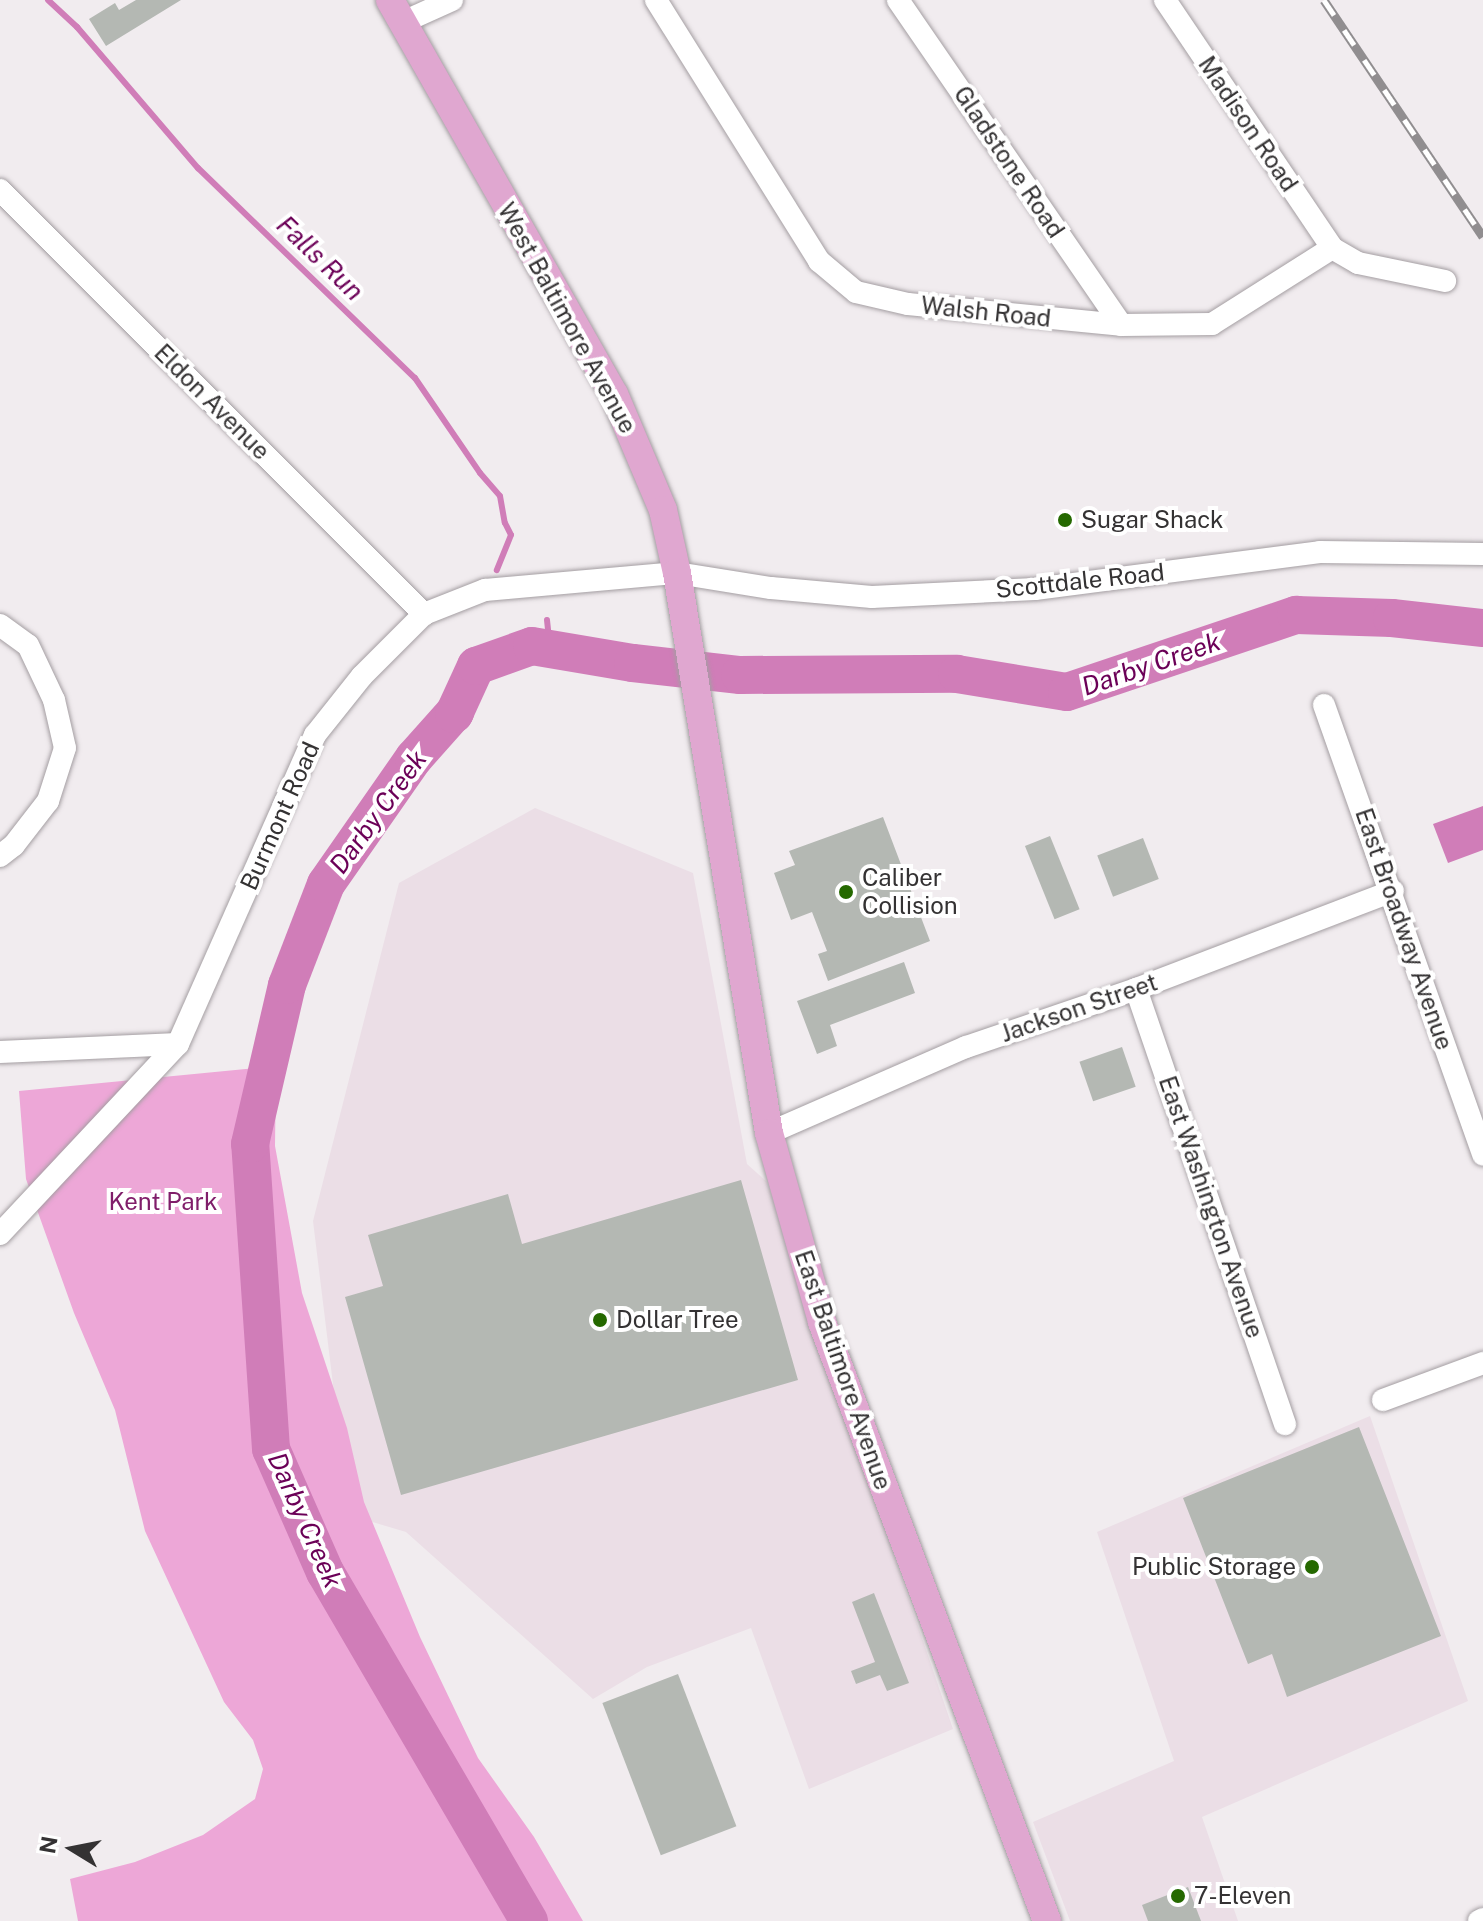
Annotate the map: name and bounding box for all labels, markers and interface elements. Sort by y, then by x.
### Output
street label: Madison Road [1192,51,1304,197]
street label: Gladstone Road [948,81,1070,243]
street label: West Baltimore Avenue [492,198,642,438]
water label: Falls Run [270,209,370,307]
street label: Walsh Road [920,291,1052,333]
street label: Eldon Avenue [148,338,276,466]
place label: Sugar Shack [1081,506,1224,534]
marker: Sugar Shack [1056,511,1074,529]
street label: Scottdale Road [994,558,1166,604]
water label: Darby Creek [1077,626,1225,702]
street label: Burmont Road [234,737,326,895]
water label: Darby Creek [323,744,433,880]
street label: East Broadway Avenue [1349,804,1459,1054]
place label: Caliber Collision [862,864,958,920]
marker: Caliber Collision [837,883,855,901]
street label: Jackson Street [997,968,1161,1048]
street label: East Washington Avenue [1153,1072,1269,1342]
park label: Kent Park [109,1188,217,1216]
street label: East Baltimore Avenue [788,1246,898,1494]
place label: Dollar Tree [616,1306,739,1334]
marker: Dollar Tree [591,1311,609,1329]
water label: Darby Creek [261,1448,349,1592]
place label: Public Storage [1132,1553,1296,1581]
marker: Public Storage [1303,1558,1321,1576]
north arrow [32,1809,112,1889]
text: N [34,1834,63,1856]
place label: 7-Eleven [1194,1882,1291,1910]
marker: 7-Eleven [1169,1887,1187,1905]

